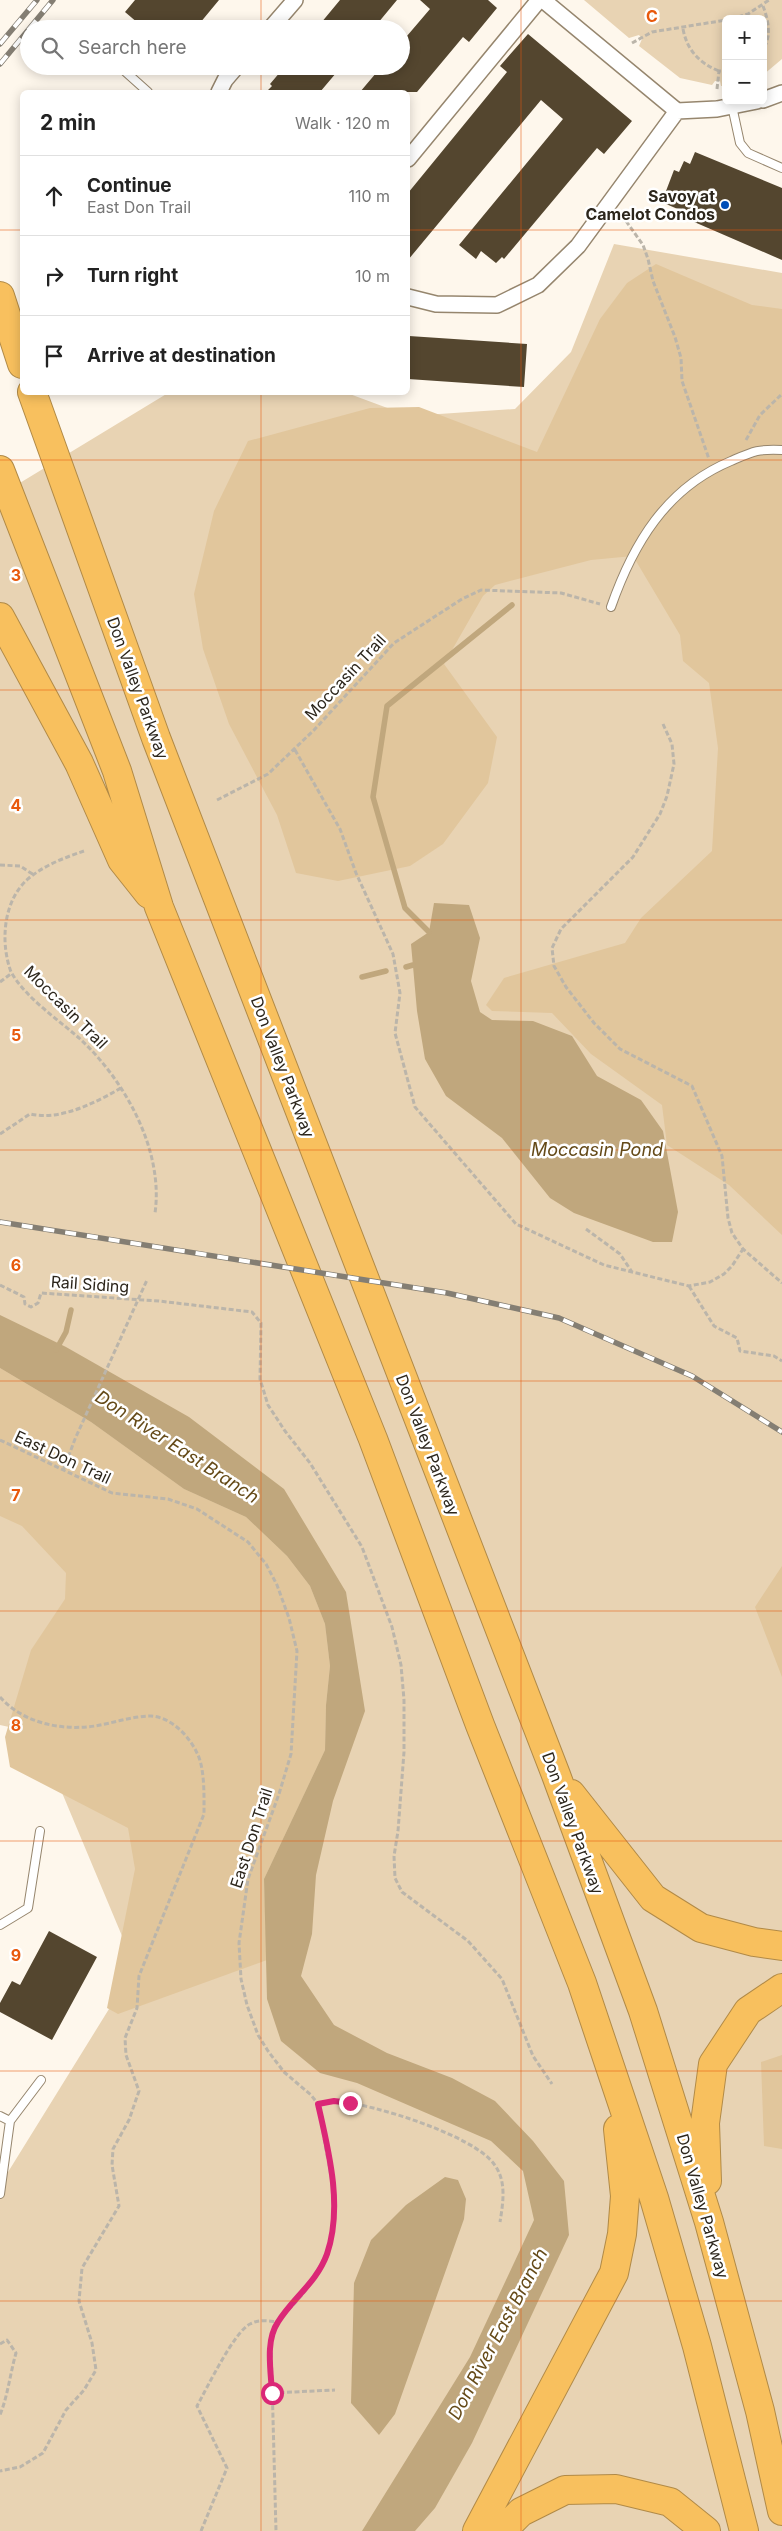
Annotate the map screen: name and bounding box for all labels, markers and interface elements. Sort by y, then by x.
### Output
text: C [646,6,658,26]
map controls [722,15,767,105]
button: + [722,15,767,60]
search box [20,20,410,75]
icon: search [38,34,66,62]
text: Search here [78,36,187,59]
button: − [722,60,767,105]
text: 2 min [40,110,96,135]
text: Walk · 120 m [295,113,390,133]
text: Continue [87,174,172,197]
icon: ahead [40,182,68,210]
text: 110 m [348,186,390,206]
place label: Savoy at Camelot Condos [585,186,715,224]
text: East Don Trail [87,197,191,217]
marker: Savoy at Camelot Condos [719,199,731,211]
icon: right [40,262,68,290]
text: Turn right [87,264,178,287]
text: 10 m [355,266,390,286]
icon: arrive [40,342,68,370]
text: Arrive at destination [87,344,276,367]
text: 3 [11,565,21,585]
street label: Don Valley Parkway [103,614,173,762]
street label: Moccasin Trail [300,630,390,724]
text: 4 [11,795,22,815]
street label: Moccasin Trail [20,961,112,1053]
street label: Don Valley Parkway [247,994,319,1140]
text: 5 [11,1025,21,1045]
water label: Moccasin Pond [531,1139,663,1160]
text: 6 [11,1255,21,1275]
street label: Rail Siding [50,1271,130,1297]
street label: Don Valley Parkway [392,1372,464,1518]
water label: Don River East Branch [92,1386,263,1507]
street label: East Don Trail [12,1426,114,1488]
text: 7 [11,1485,21,1505]
text: 8 [11,1715,21,1735]
street label: Don Valley Parkway [538,1749,608,1897]
street label: East Don Trail [225,1785,277,1891]
text: 9 [11,1945,21,1965]
route end [339,2092,362,2115]
street label: Don Valley Parkway [673,2131,733,2281]
water label: Don River East Branch [444,2245,552,2423]
route start [261,2382,284,2405]

